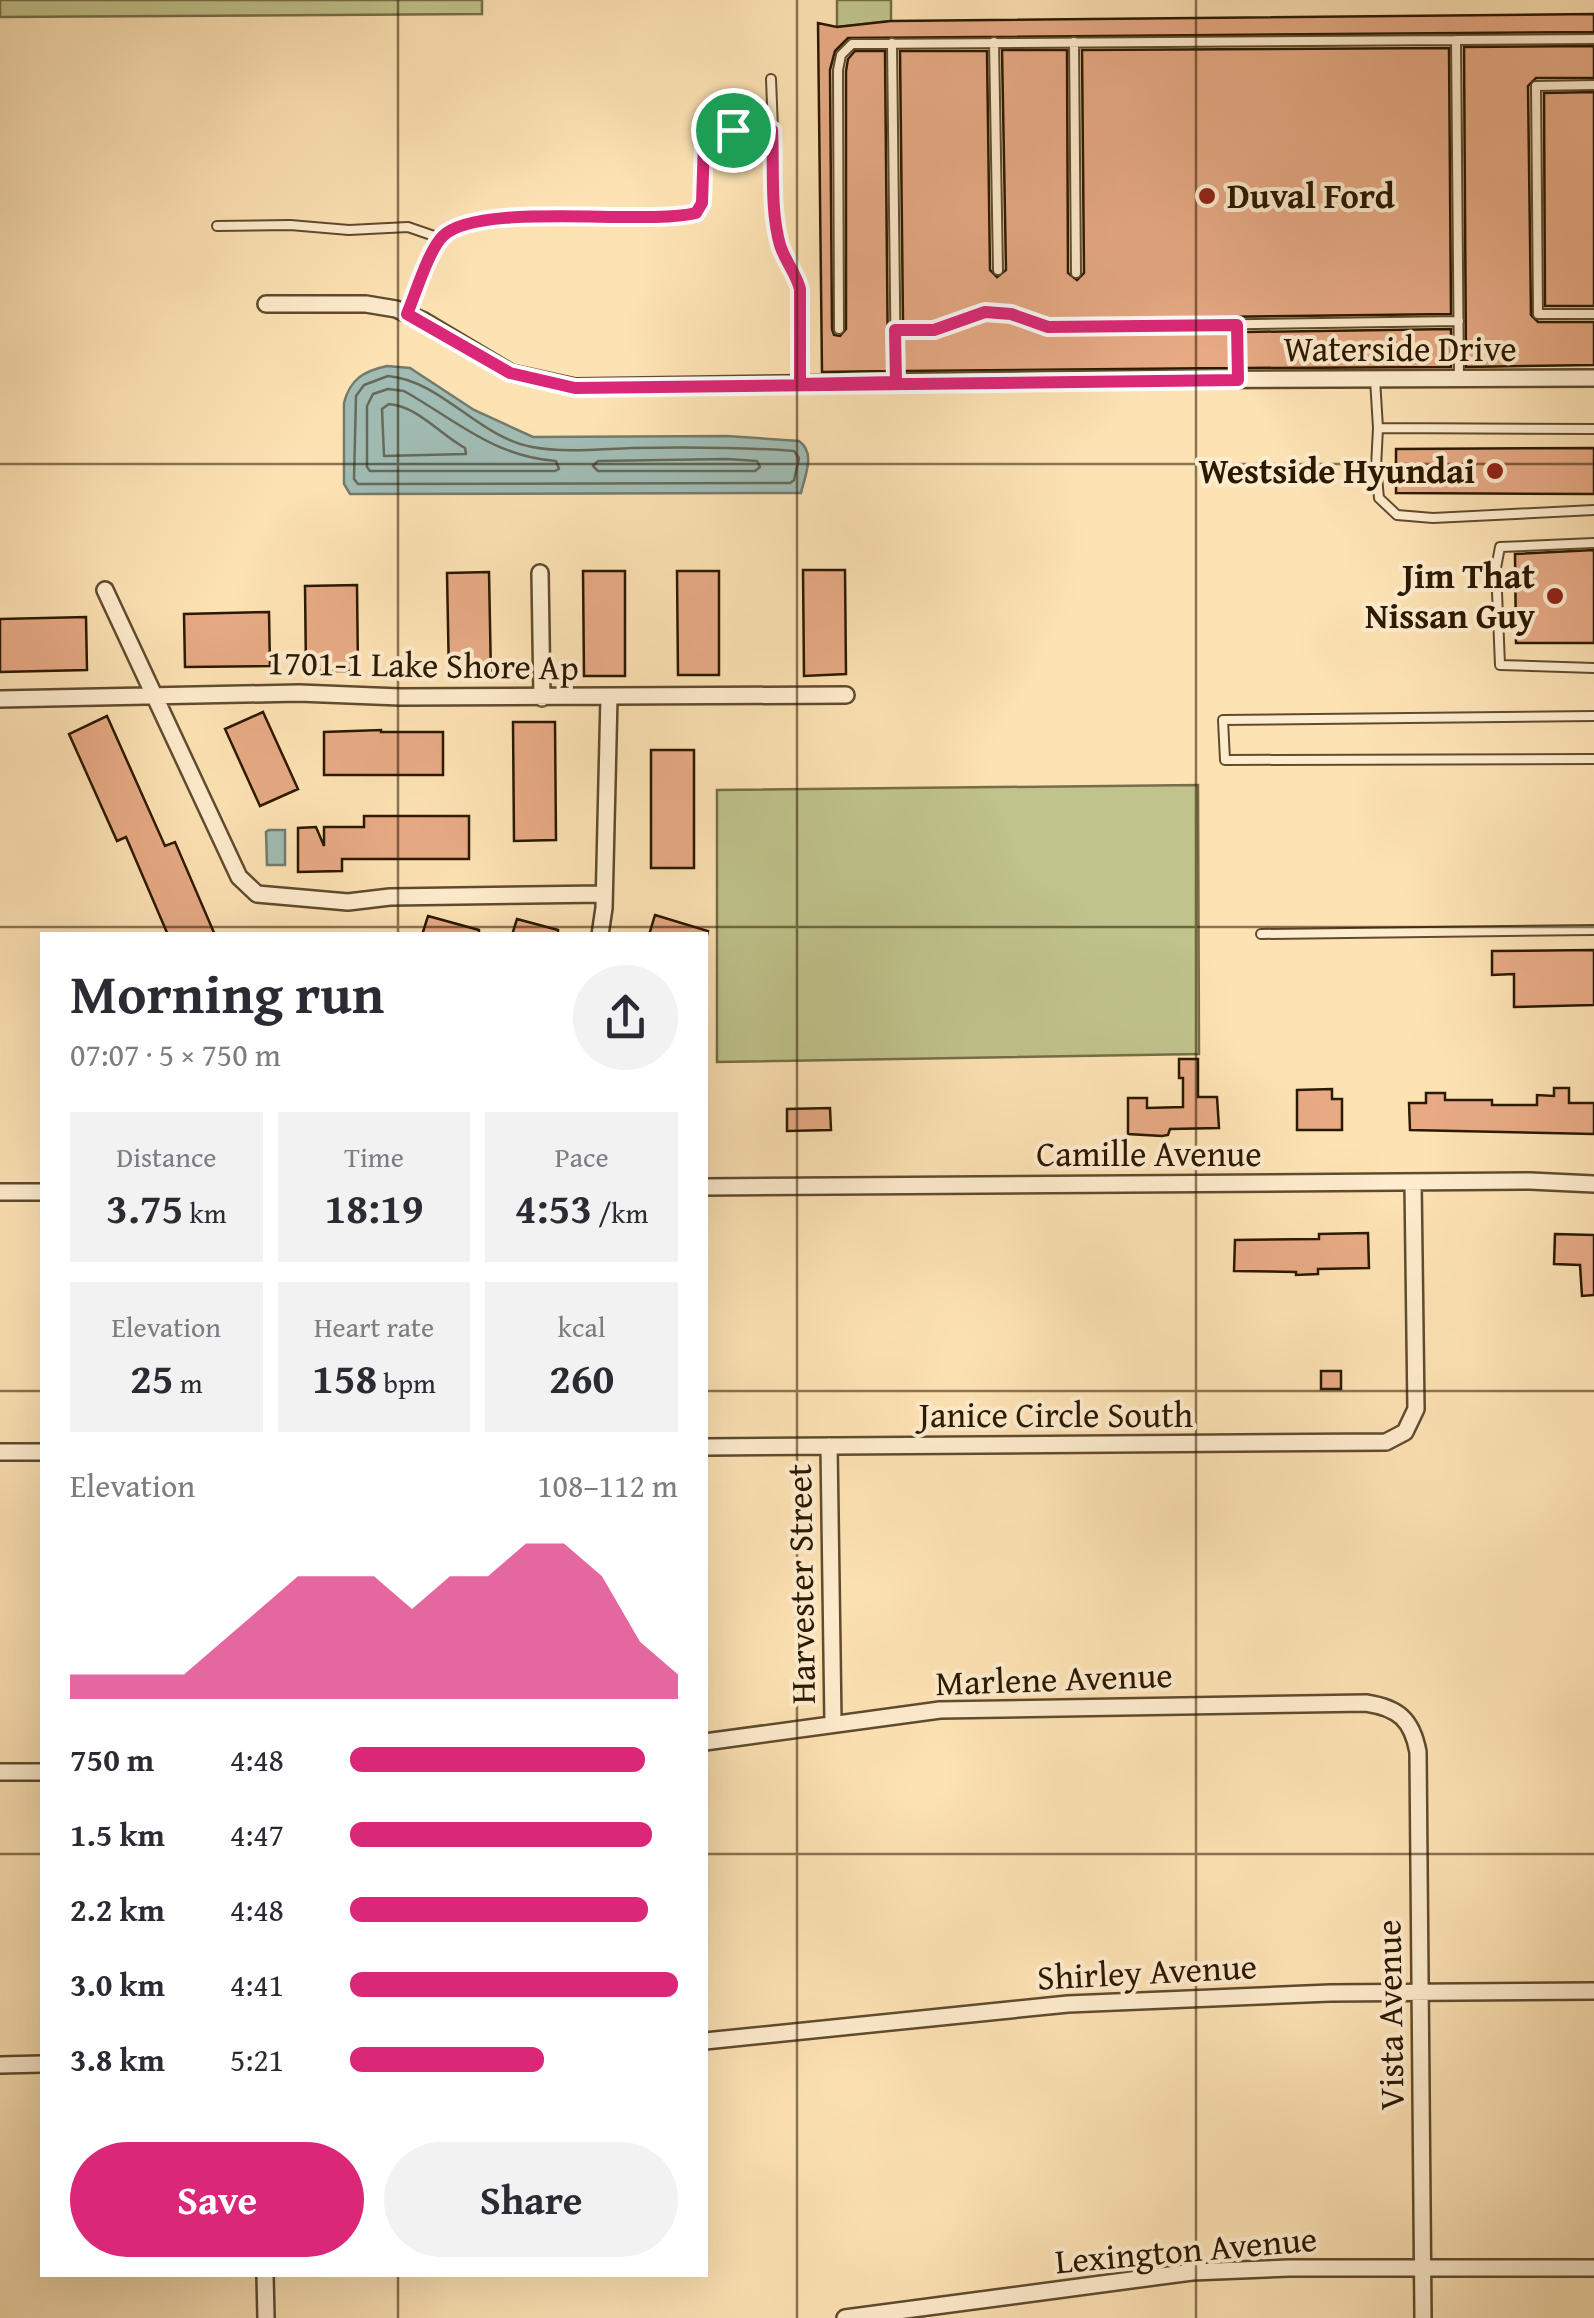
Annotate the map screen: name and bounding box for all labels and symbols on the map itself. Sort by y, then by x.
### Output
pin [691,88,776,173]
place label: Duval Ford [1227,170,1396,221]
marker: Duval Ford [1196,185,1218,207]
street label: Waterside Drive [1283,323,1517,374]
place label: Westside Hyundai [1198,445,1475,496]
marker: Westside Hyundai [1484,460,1506,482]
place label: Jim That Nissan Guy [1365,550,1535,641]
marker: Jim That Nissan Guy [1544,585,1566,607]
street label: 1701-1 Lake Shore Ap [267,636,579,693]
street label: Camille Avenue [1036,1128,1262,1179]
street label: Janice Circle South [915,1389,1193,1440]
street label: Harvester Street [773,1463,828,1705]
street label: Marlene Avenue [935,1649,1173,1708]
street label: Vista Avenue [1362,1919,1417,2111]
street label: Shirley Avenue [1036,1940,1258,2003]
street label: Lexington Avenue [1053,2213,1319,2286]

